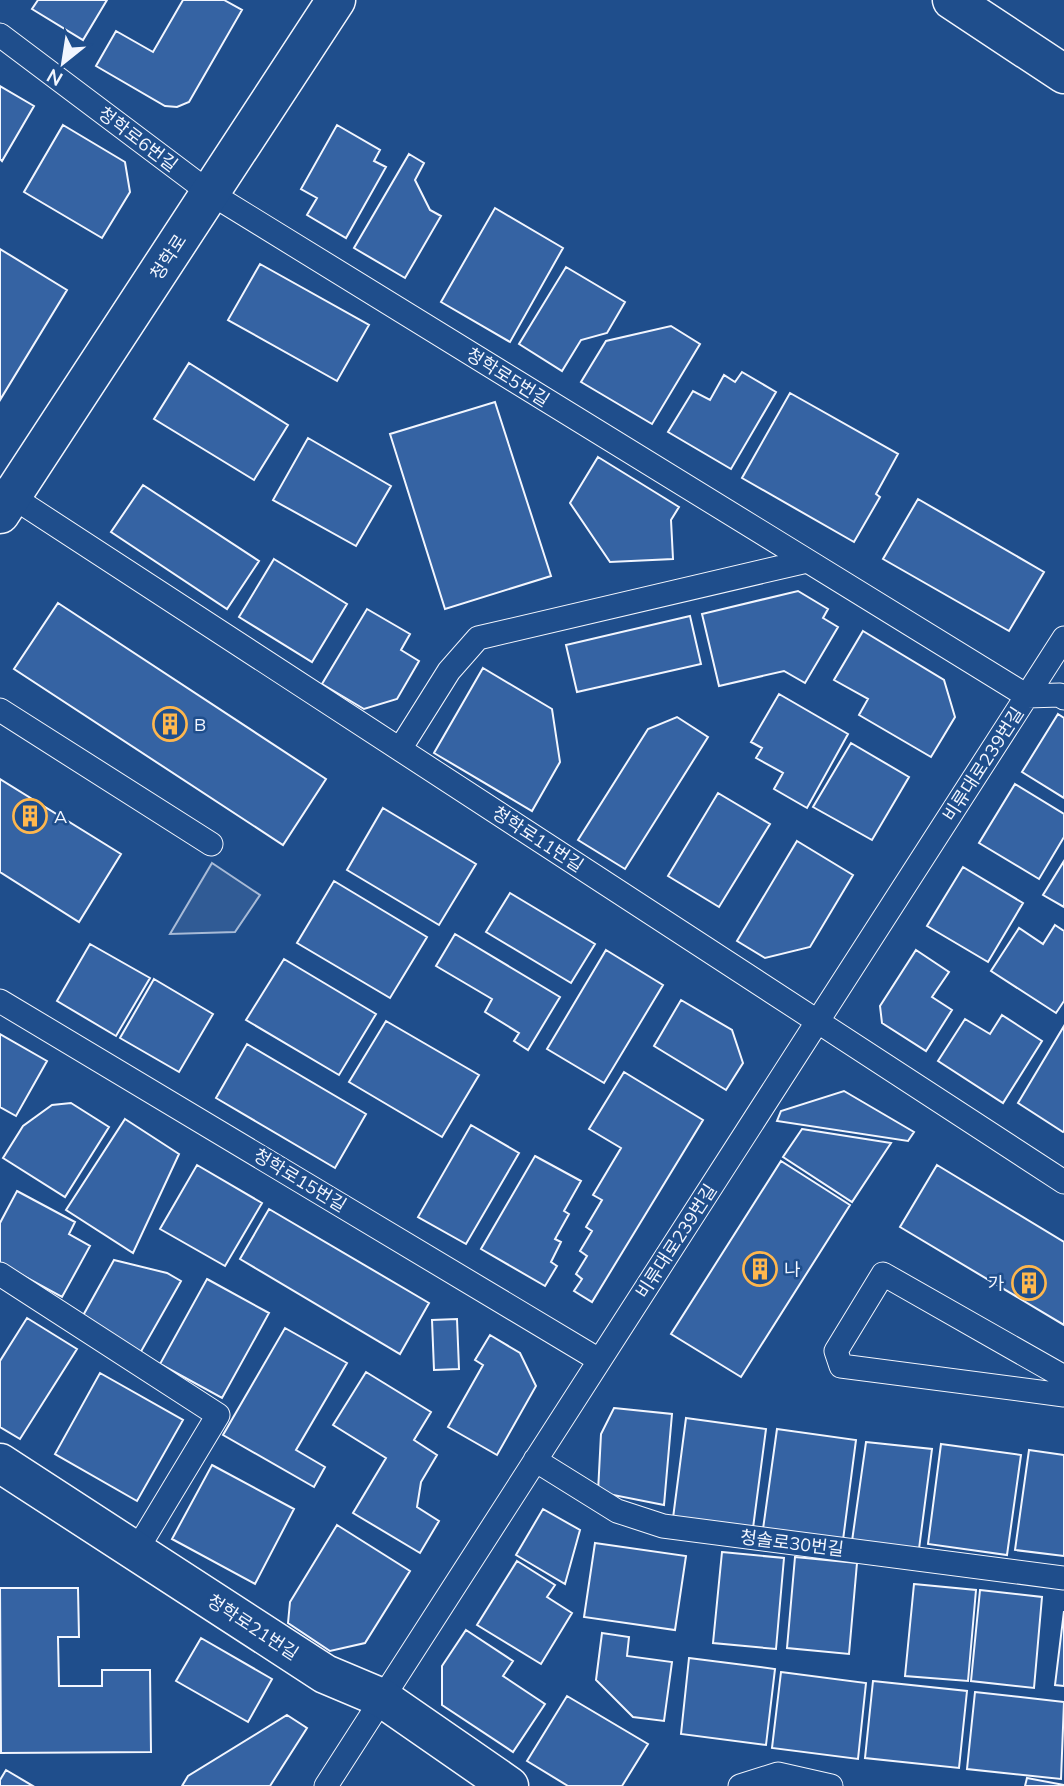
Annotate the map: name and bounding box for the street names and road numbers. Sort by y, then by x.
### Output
street label: 청학로6번길 [94,102,182,176]
street label: 청학로 [145,230,191,284]
street label: 청학로5번길 [462,342,554,412]
street label: 비류대로239번길 [937,702,1029,826]
street label: 청학로11번길 [488,801,588,877]
street label: 청학로15번길 [249,1143,351,1217]
street label: 비류대로239번길 [630,1179,722,1303]
street label: 청솔로30번길 [739,1525,845,1561]
street label: 청학로21번길 [203,1589,303,1665]

